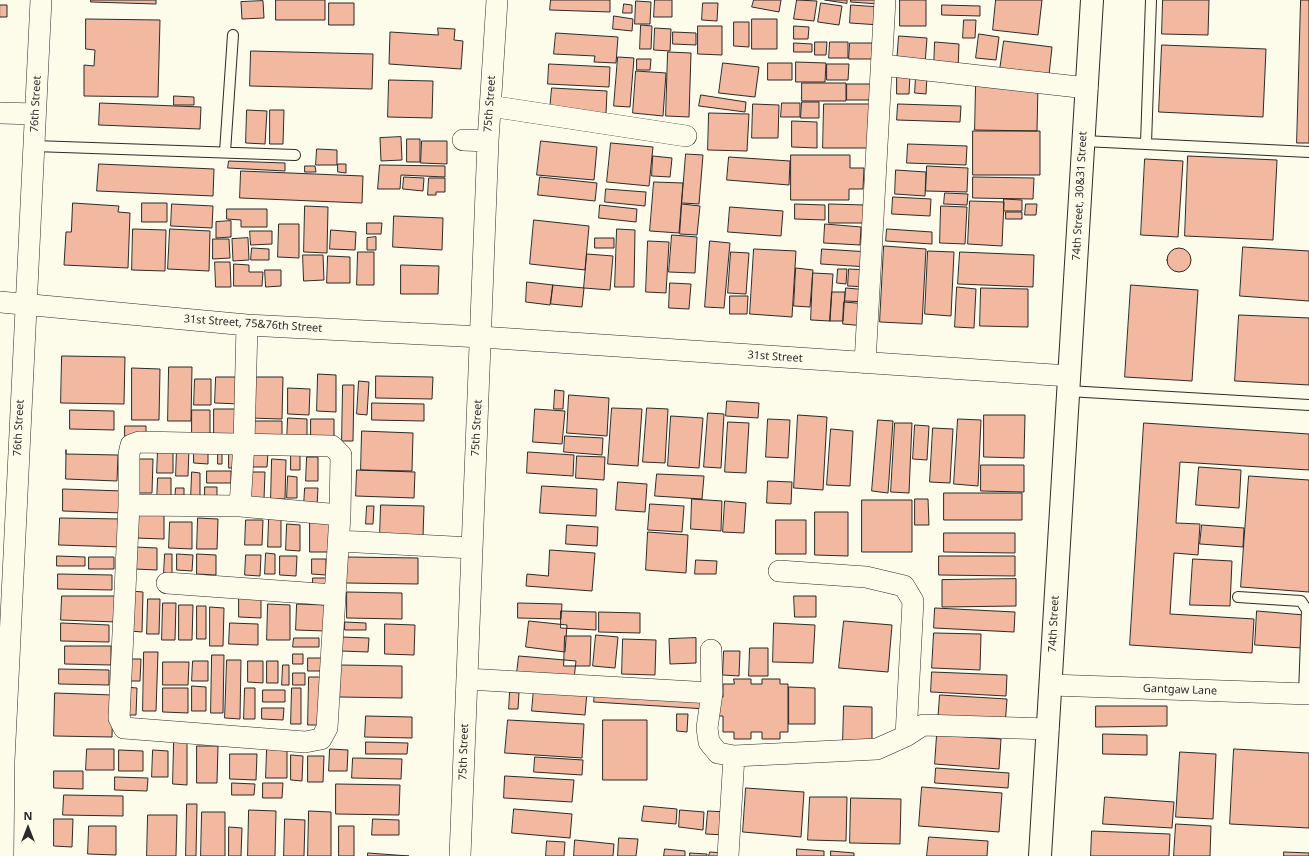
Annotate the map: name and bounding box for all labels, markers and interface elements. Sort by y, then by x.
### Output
street label: 76th Street [28,75,44,133]
street label: 75th Street [481,75,499,133]
street label: 74th Street, 30&31 Street [1070,131,1090,261]
street label: 31st Street, 75&76th Street [183,313,323,335]
street label: 31st Street [747,348,803,366]
street label: 76th Street [11,399,27,457]
street label: 75th Street [469,399,485,457]
street label: 74th Street [1046,595,1062,653]
street label: Gantgaw Lane [1143,682,1217,698]
street label: 75th Street [456,723,472,781]
north arrow [8,808,48,848]
text: N [24,808,32,823]

